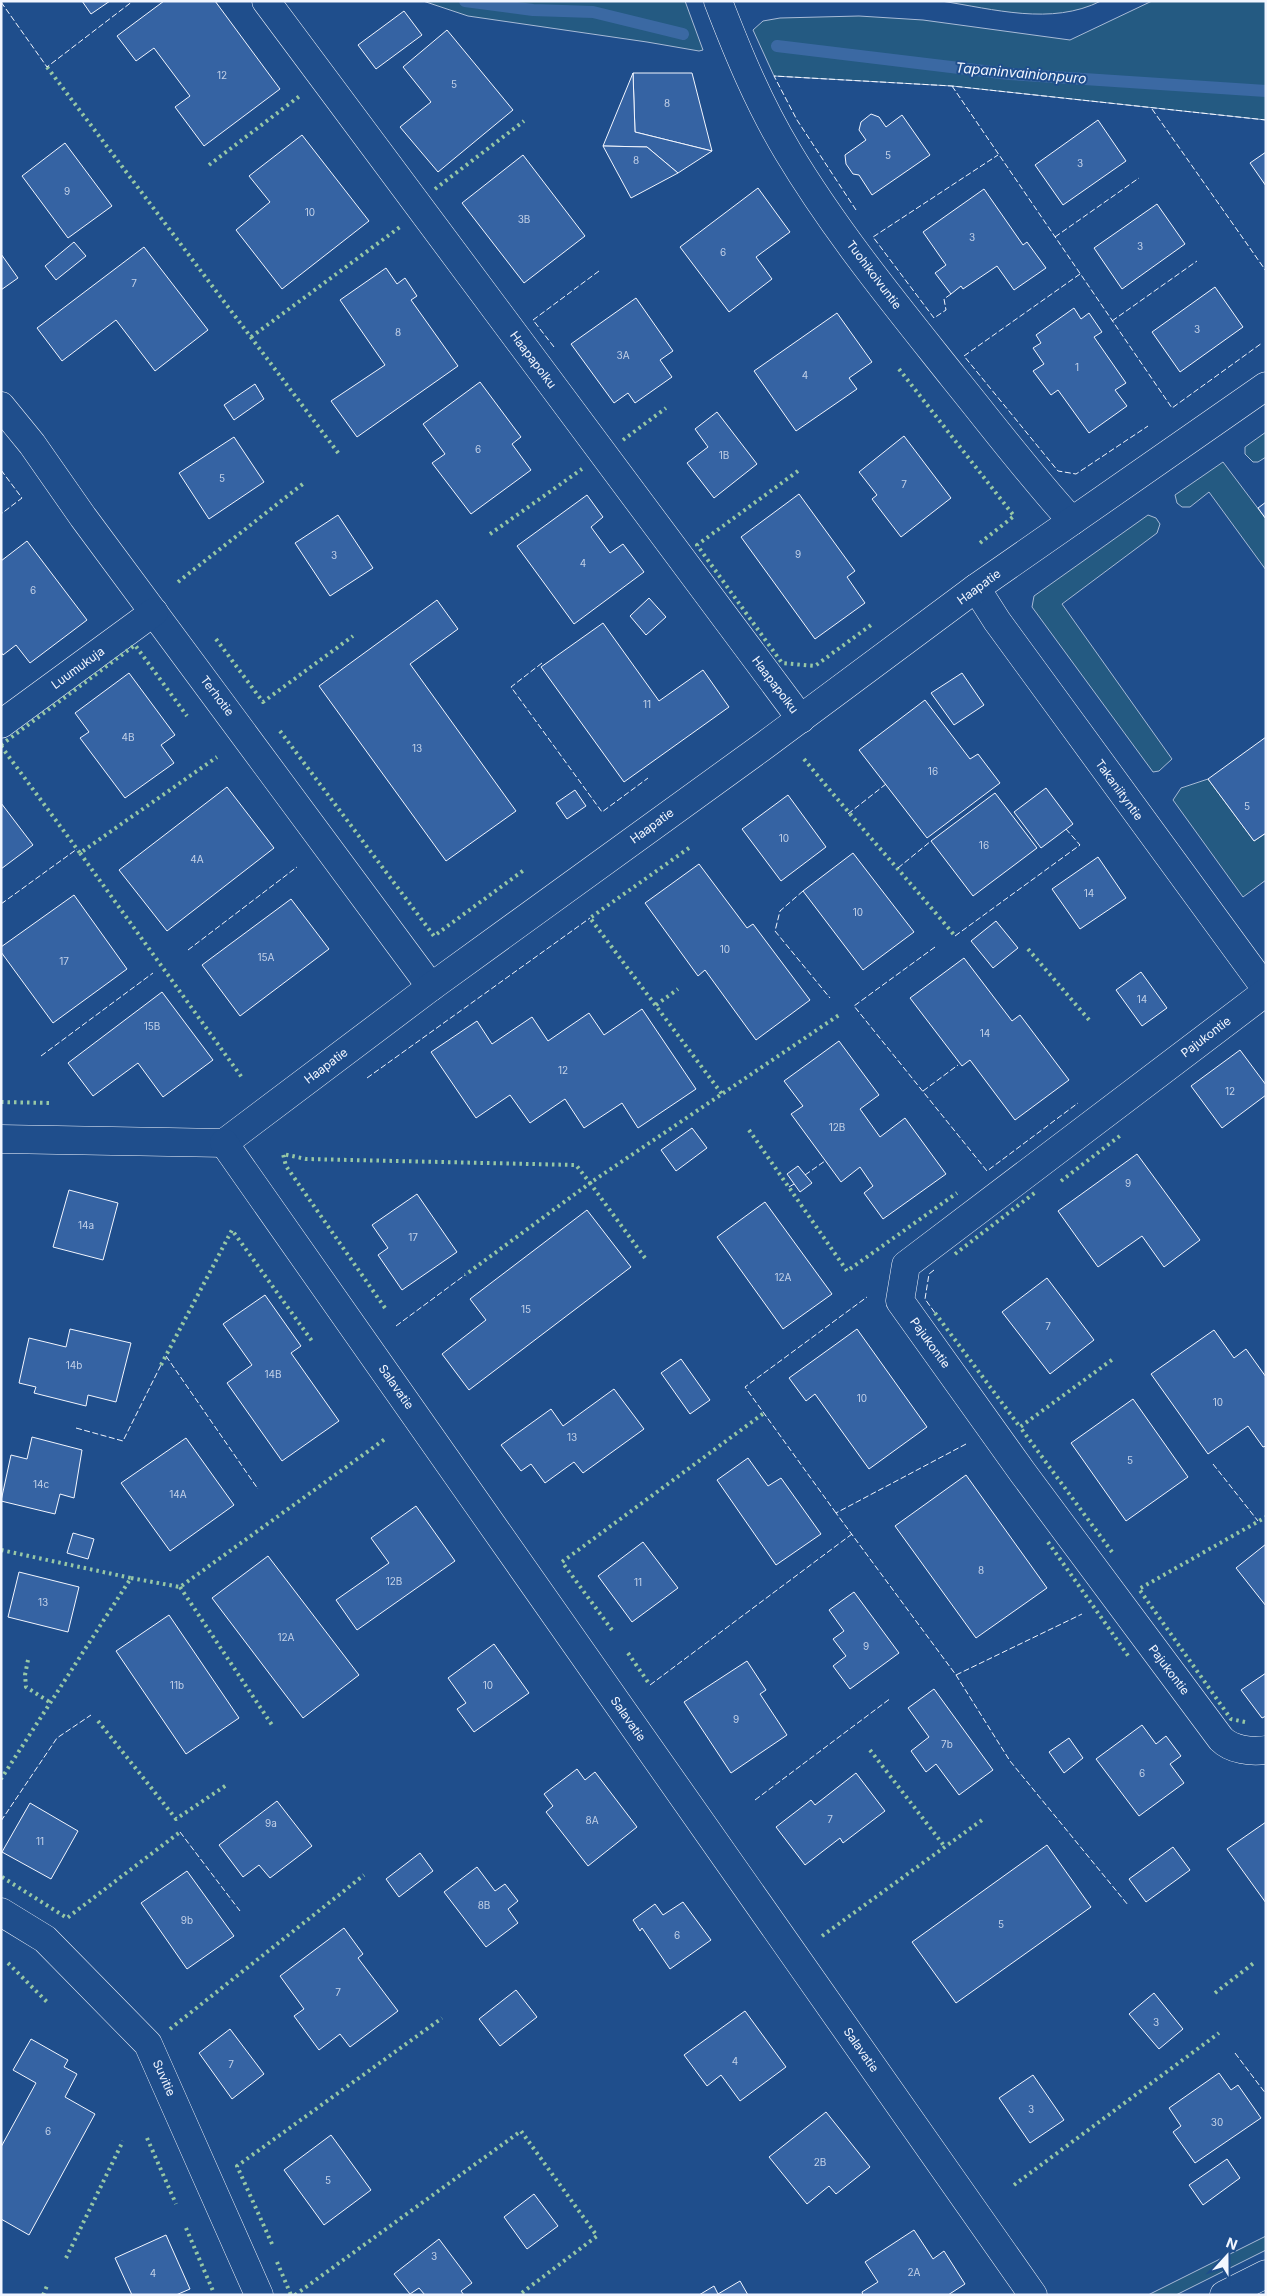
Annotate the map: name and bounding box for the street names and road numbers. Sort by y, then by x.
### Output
street label: Tuohikoivuntie [844,237,905,312]
street label: Haapapolku [507,328,560,391]
street label: Haapatie [954,566,1004,607]
street label: Luumukuja [48,643,107,692]
street label: Haapapolku [749,653,802,716]
street label: Terhotie [197,673,237,719]
street label: Takaniityntie [1092,756,1147,823]
street label: Haapatie [627,805,677,846]
street label: Pajukontie [1178,1013,1234,1060]
street label: Haapatie [301,1044,350,1087]
street label: Pajukontie [907,1314,954,1371]
street label: Salavatie [376,1361,417,1412]
street label: Pajukontie [1146,1642,1193,1698]
street label: Salavatie [608,1693,649,1744]
street label: Salavatie [841,2024,882,2075]
street label: Suvitie [150,2057,179,2098]

